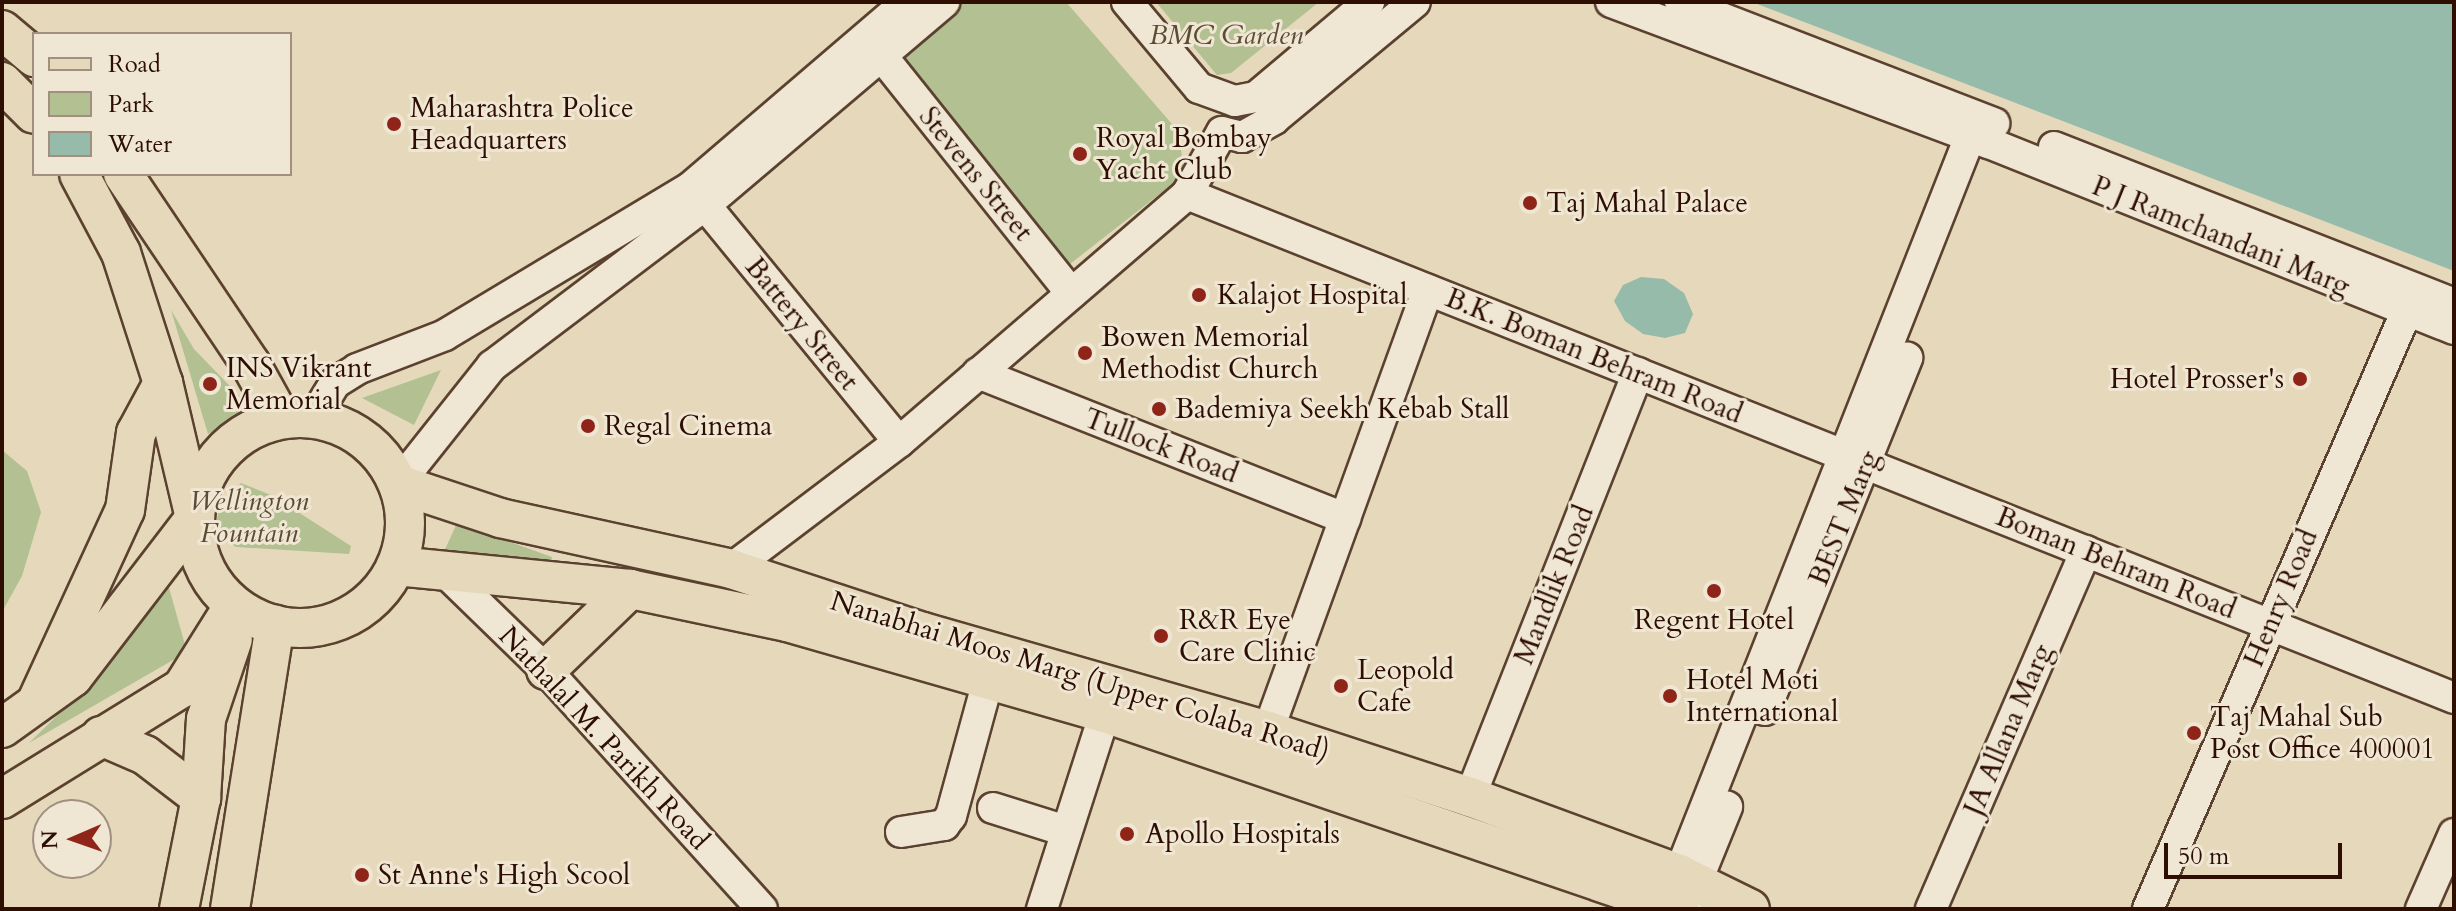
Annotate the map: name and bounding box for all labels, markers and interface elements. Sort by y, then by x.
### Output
park label: BMC Garden [1149,18,1303,52]
legend [32,32,292,176]
text: Road [108,48,161,81]
text: Park [108,88,154,121]
place label: Maharashtra Police Headquarters [410,91,634,157]
street label: Stevens Street [912,100,1040,248]
marker: Maharashtra Police Headquarters [385,115,403,133]
place label: Royal Bombay Yacht Club [1096,121,1272,187]
text: Water [108,128,172,161]
marker: Royal Bombay Yacht Club [1071,145,1089,163]
street label: P J Ramchandani Marg [2087,169,2355,303]
place label: Taj Mahal Palace [1546,186,1748,220]
marker: Taj Mahal Palace [1521,194,1539,212]
street label: Battery Street [738,251,866,397]
place label: Kalajot Hospital [1217,278,1407,312]
street label: B.K. Boman Behram Road [1441,281,1747,431]
marker: Kalajot Hospital [1188,284,1210,306]
place label: Bowen Memorial Methodist Church [1101,320,1318,386]
marker: Bowen Memorial Methodist Church [1076,344,1094,362]
place label: INS Vikrant Memorial [226,351,371,417]
place label: Hotel Prosser's [2110,362,2284,396]
marker: Hotel Prosser's [2291,370,2309,388]
marker: INS Vikrant Memorial [201,375,219,393]
place label: Bademiya Seekh Kebab Stall [1175,392,1509,426]
marker: Bademiya Seekh Kebab Stall [1150,400,1168,418]
street label: Tullock Road [1079,401,1243,491]
place label: Regal Cinema [604,409,772,443]
marker: Regal Cinema [579,417,597,435]
street label: BEST Marg [1802,446,1886,590]
park label: Wellington Fountain [189,484,309,550]
street label: Boman Behram Road [1991,500,2241,626]
street label: Mandlik Road [1507,501,1601,669]
street label: Henry Road [2237,524,2325,672]
marker: Regent Hotel [1705,582,1723,600]
street label: Nanabhai Moos Marg (Upper Colaba Road) [826,584,1334,768]
place label: R&R Eye Care Clinic [1179,603,1316,669]
place label: Regent Hotel [1634,603,1794,637]
street label: Nathalal M. Parikh Road [492,619,716,857]
marker: R&R Eye Care Clinic [1150,625,1172,647]
street label: JA Allana Marg [1957,639,2059,821]
place label: Leopold Cafe [1357,653,1454,719]
place label: Hotel Moti International [1686,663,1838,729]
marker: Leopold Cafe [1332,677,1350,695]
marker: Hotel Moti International [1661,687,1679,705]
place label: Taj Mahal Sub Post Office 400001 [2210,700,2435,766]
marker: Taj Mahal Sub Post Office 400001 [2185,724,2203,742]
north arrow [32,799,112,879]
place label: Apollo Hospitals [1145,817,1340,851]
marker: Apollo Hospitals [1116,823,1138,845]
scale bar [2168,827,2346,877]
text: N [35,830,65,850]
text: 50 m [2178,840,2229,873]
place label: St Anne's High Scool [378,858,630,892]
marker: St Anne's High Scool [353,866,371,884]

